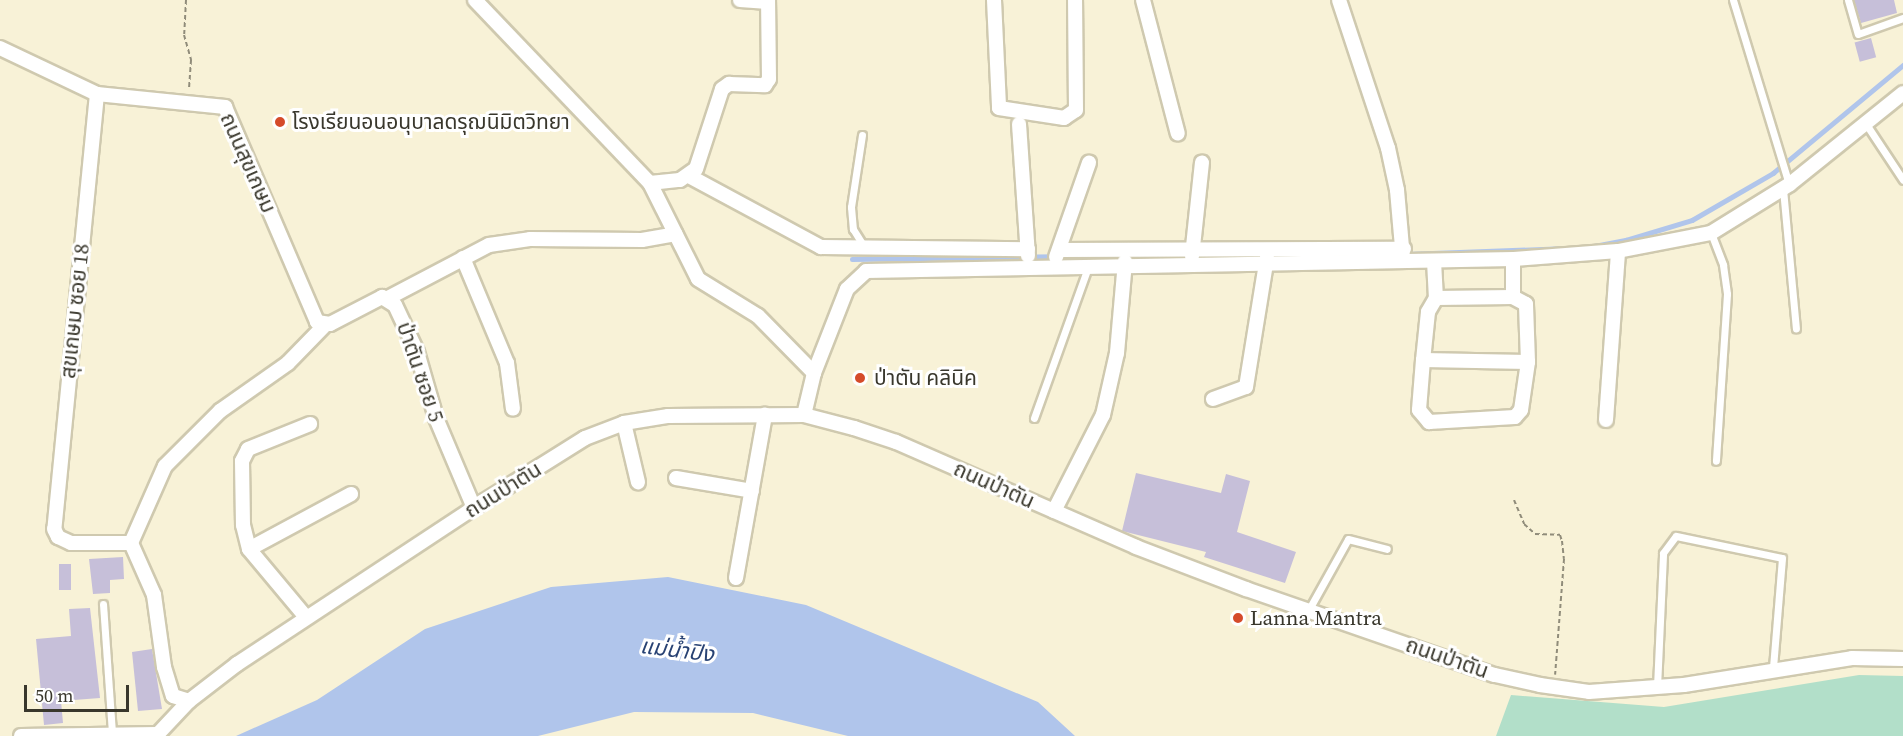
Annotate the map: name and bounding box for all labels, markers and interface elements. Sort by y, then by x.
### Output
street label: ถนนสุขเกษม [215,109,281,217]
place label: โรงเรียนอนอนุบาลดรุฌนิมิตวิทยา [292,109,570,135]
marker: โรงเรียนอนอนุบาลดรุฌนิมิตวิทยา [273,115,287,129]
street label: สุขเกษม ซอย 18 [55,242,95,380]
street label: ป่าตัน ซอย 5 [391,319,449,425]
place label: ป่าตัน คลินิค [874,365,977,391]
marker: ป่าตัน คลินิค [851,369,869,387]
street label: ถนนป่าตัน [950,456,1038,514]
street label: ถนนป่าตัน [460,457,546,523]
place label: Lanna Mantra [1250,605,1382,631]
marker: Lanna Mantra [1231,611,1245,625]
water label: แม่น้ำปิง [639,632,715,668]
street label: ถนนป่าตัน [1402,632,1492,684]
scale bar [27,673,132,711]
text: 50 m [35,683,73,708]

